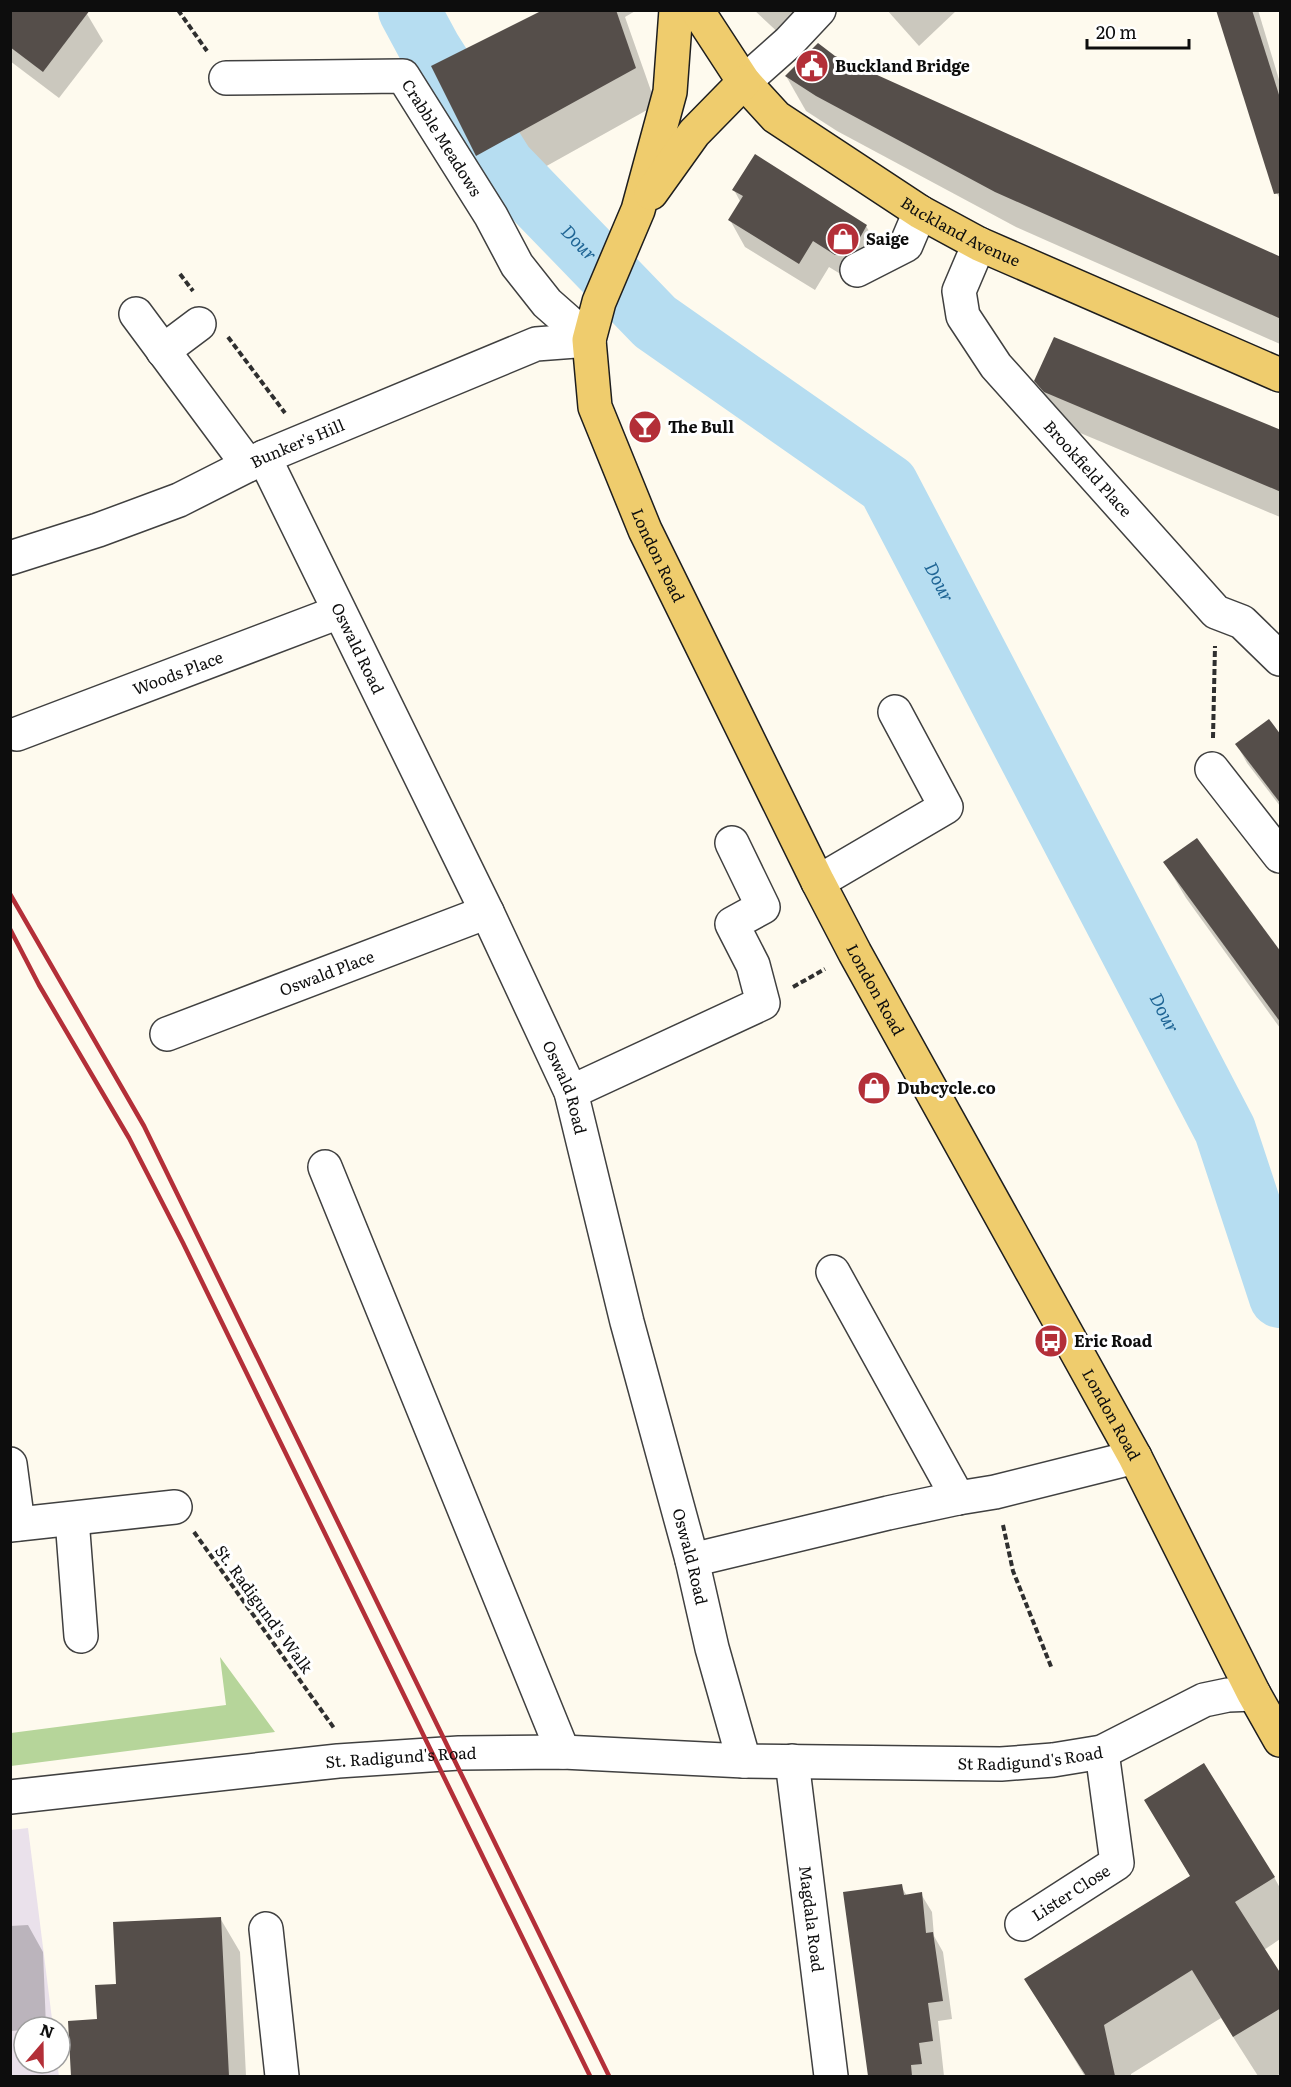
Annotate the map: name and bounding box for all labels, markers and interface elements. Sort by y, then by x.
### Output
scale bar [1087,12,1189,50]
text: 20 m [1096,18,1137,45]
public building icon: Buckland Bridge [794,48,830,84]
place label: Buckland Bridge [835,53,970,77]
street label: Crabble Meadows [397,74,489,201]
street label: Buckland Avenue [897,190,1024,272]
water label: Dour [555,218,604,266]
shop icon: Saige [825,221,861,257]
place label: Saige [866,226,909,250]
bar icon: The Bull [627,409,663,445]
street label: Bunker's Hill [246,412,348,473]
place label: The Bull [668,414,734,438]
street label: Brookfield Place [1039,414,1138,522]
street label: London Road [626,504,692,606]
water label: Dour [919,557,962,606]
street label: Oswald Road [326,598,391,698]
street label: Woods Place [129,644,226,700]
street label: London Road [841,939,911,1040]
street label: Oswald Place [276,943,377,1001]
water label: Dour [1144,988,1187,1037]
street label: Oswald Road [537,1036,594,1137]
shop icon: Dubcycle.co [856,1070,892,1106]
place label: Dubcycle.co [897,1075,996,1099]
bus stop icon: Eric Road [1033,1323,1069,1359]
place label: Eric Road [1074,1328,1153,1352]
street label: London Road [1077,1364,1147,1464]
street label: Oswald Road [667,1505,715,1607]
street label: St. Radigund's Walk [210,1539,320,1678]
street label: St Radigund's Road [957,1739,1105,1775]
street label: St. Radigund's Road [324,1740,477,1773]
street label: Lister Close [1026,1858,1114,1926]
street label: Magdala Road [794,1864,831,1974]
north arrow [12,2015,72,2075]
text: N [37,2016,58,2044]

